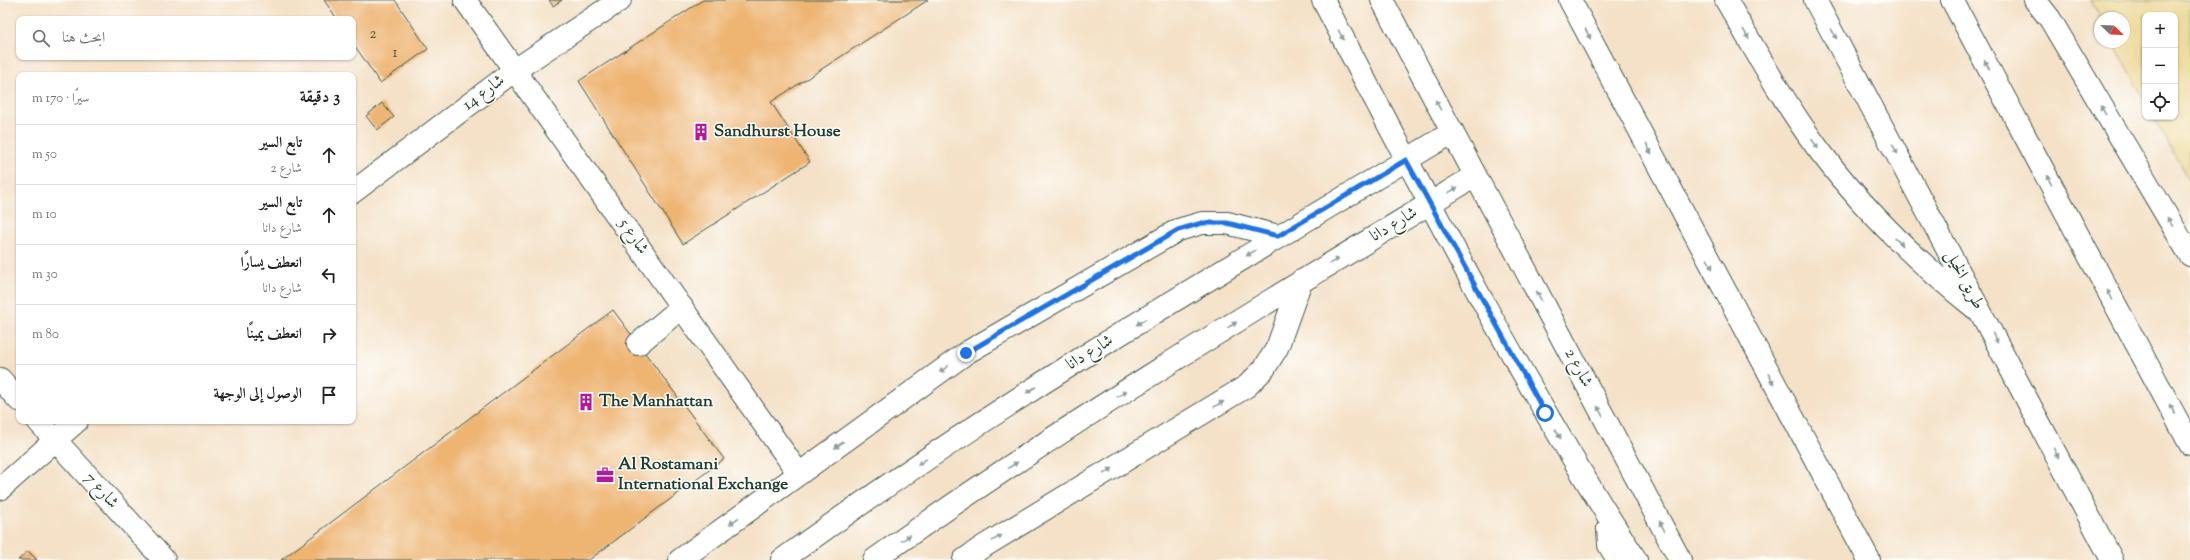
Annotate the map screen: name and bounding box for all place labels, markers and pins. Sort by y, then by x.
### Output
place label: Sandhurst House [714,120,841,144]
building icon: Sandhurst House [691,122,711,142]
place label: The Manhattan [599,390,714,414]
building icon: The Manhattan [576,392,596,412]
place label: Al Rostamani International Exchange [618,453,788,497]
office icon: Al Rostamani International Exchange [595,465,615,485]

